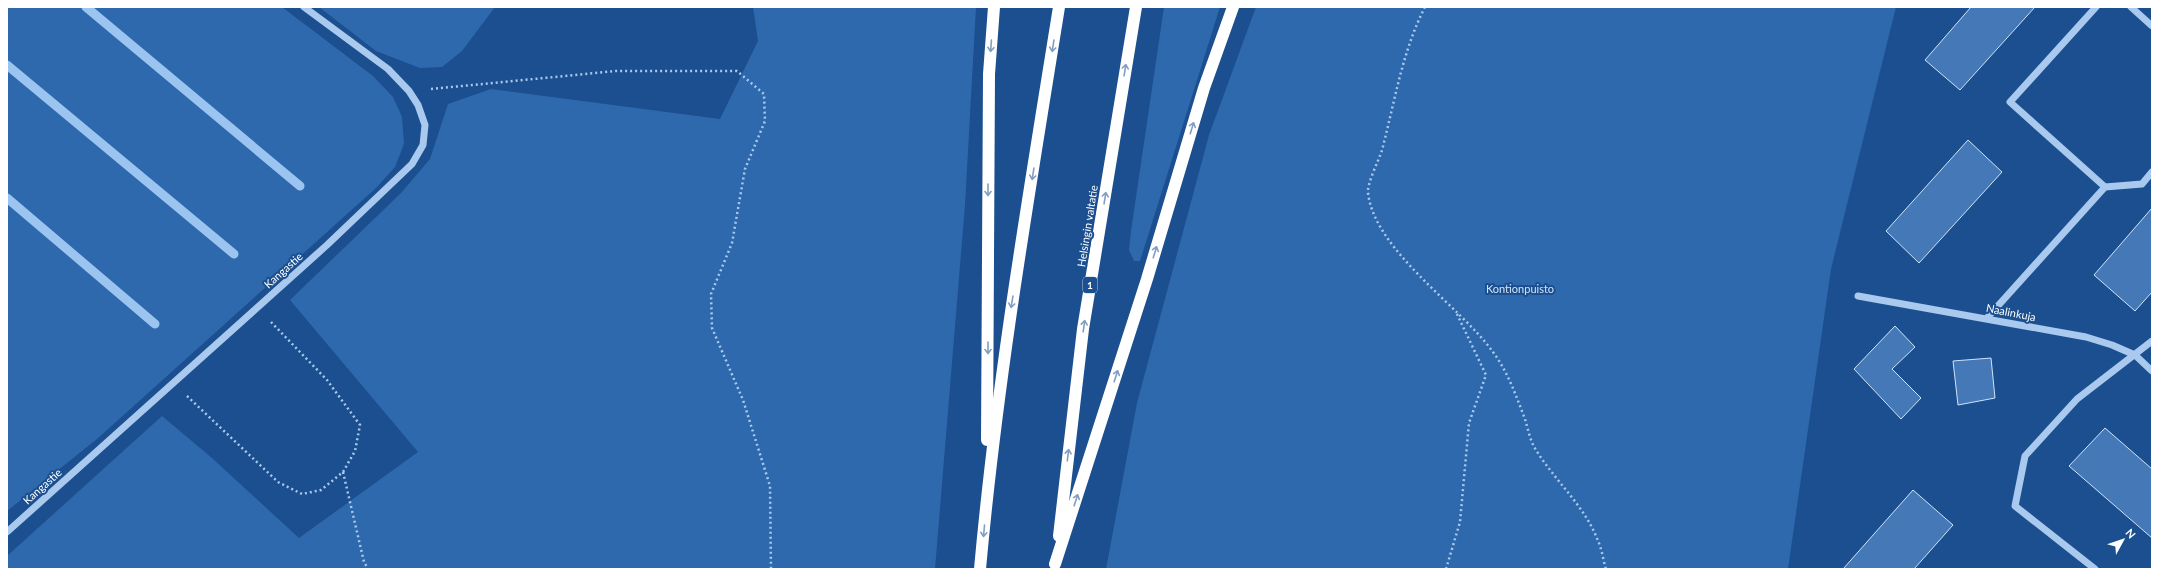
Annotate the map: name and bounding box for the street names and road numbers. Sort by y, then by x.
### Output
street label: Helsingin valtatie [1074,184,1100,268]
street label: Kangastie [261,249,305,291]
road number: 1 [1083,277,1097,293]
street label: Naalinkuja [1985,301,2037,323]
street label: Kangastie [20,465,64,507]

